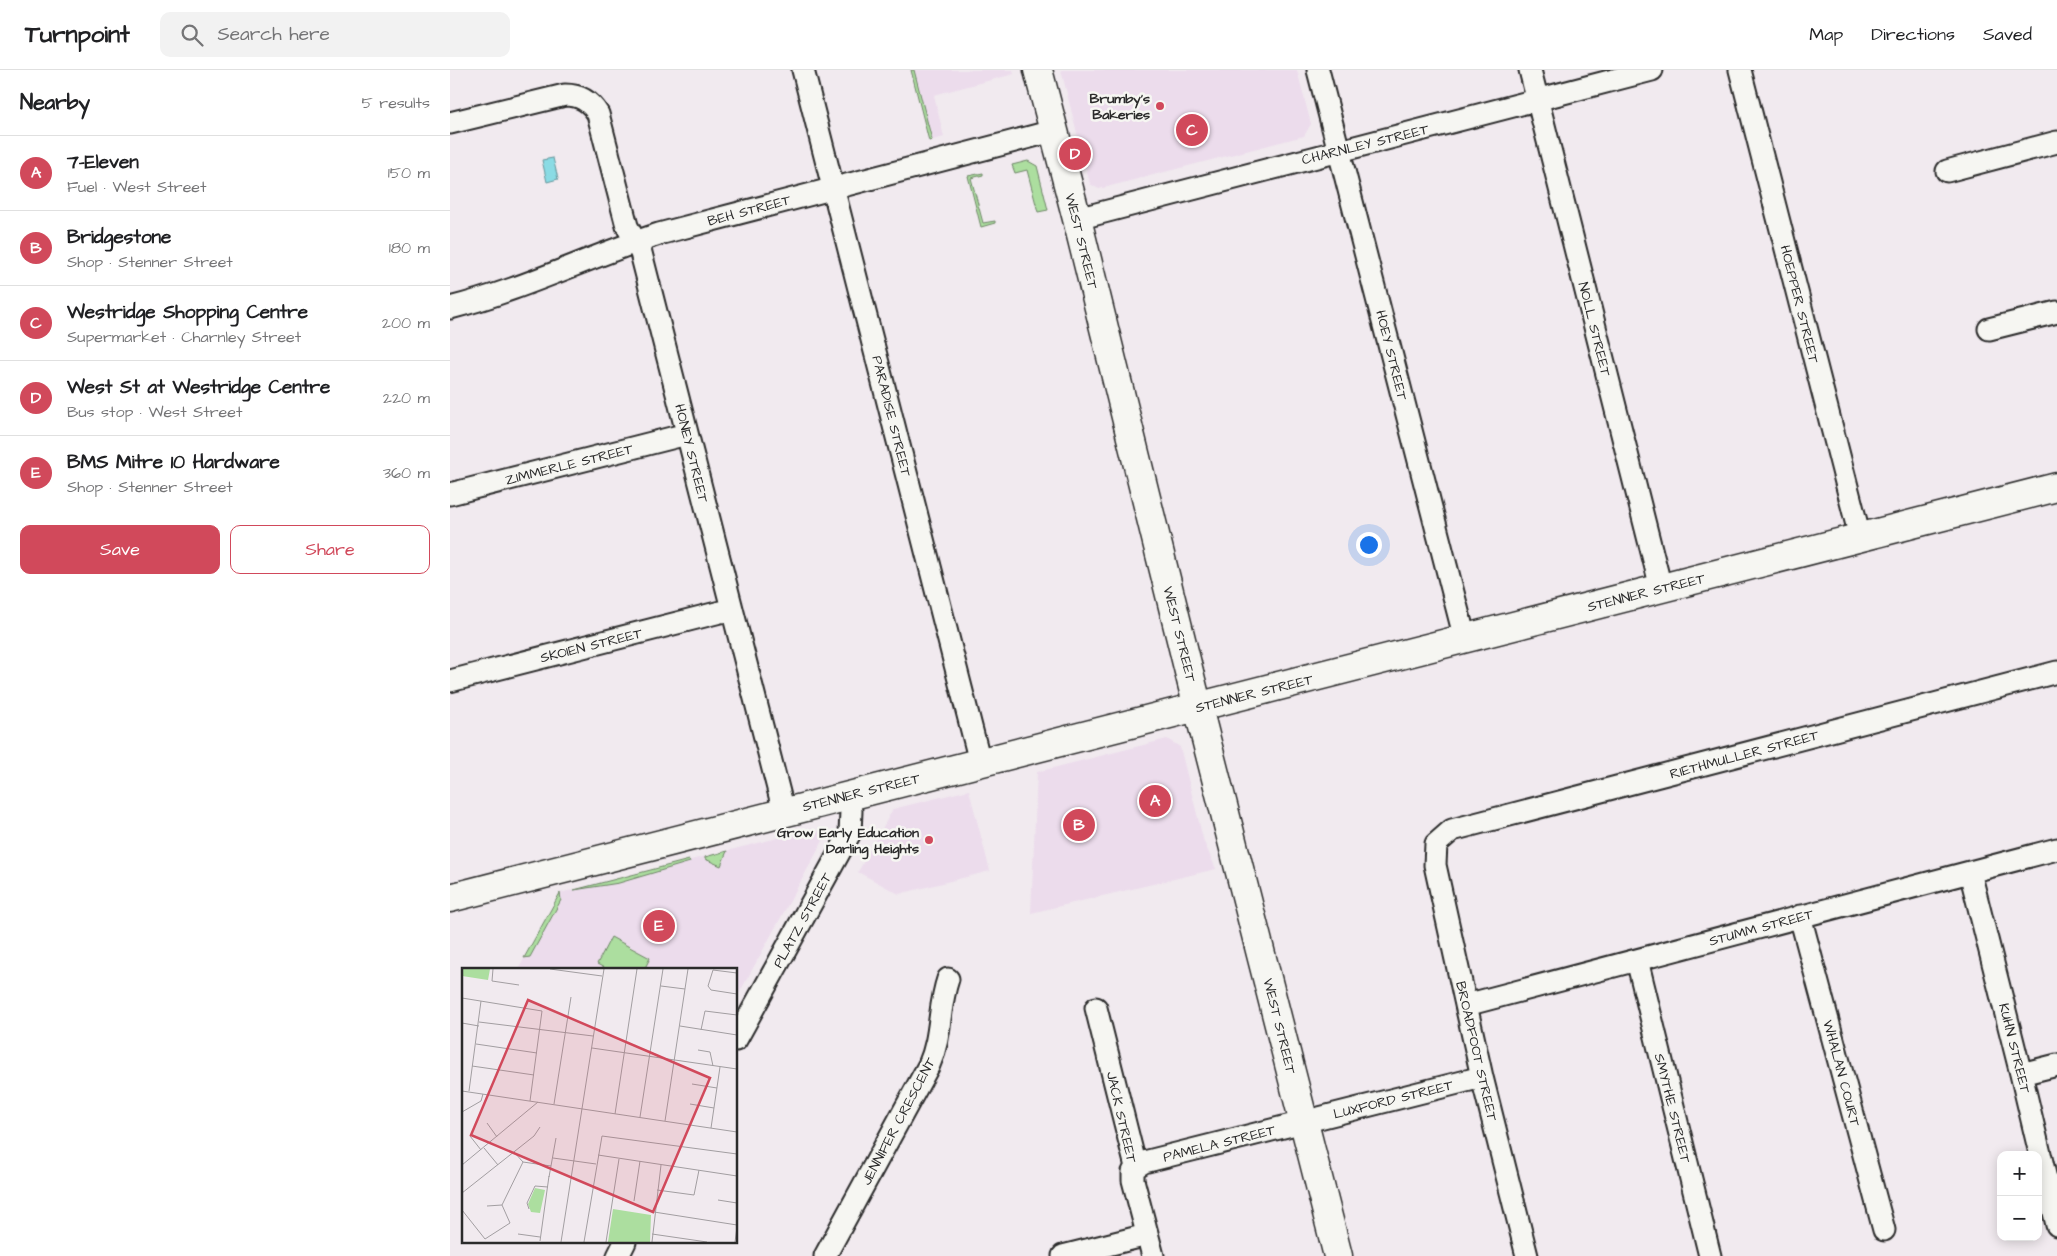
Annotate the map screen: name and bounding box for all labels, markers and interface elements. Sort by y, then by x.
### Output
search box [160,12,510,57]
text: Turnpoint [25,18,130,52]
icon: search [178,21,206,49]
text: Search here [218,21,330,48]
text: Map [1809,22,1843,47]
text: Directions [1871,22,1955,47]
text: Saved [1983,22,2032,47]
text: Nearby [20,88,90,117]
place label: Brumby's Bakeries [1089,89,1150,125]
text: 5 results [362,92,430,114]
marker: Brumby's Bakeries [1154,100,1166,112]
pin: C [1176,111,1208,149]
street label: CHARNLEY STREET [1300,119,1431,170]
pin: D [1059,135,1091,173]
text: 7-Eleven [67,149,139,176]
text: A [31,162,41,184]
text: 150 m [388,162,430,184]
text: Fuel · West Street [67,176,206,198]
street label: BEH STREET [705,190,793,232]
street label: WEST STREET [1059,191,1103,291]
text: Bridgestone [67,224,171,251]
text: B [30,237,42,259]
text: 180 m [389,237,430,259]
street label: HOEPPER STREET [1775,243,1823,366]
text: Shop · Stenner Street [67,251,233,273]
street label: NOLL STREET [1573,280,1615,379]
text: Westridge Shopping Centre [67,299,308,326]
street label: HOEY STREET [1370,308,1412,403]
text: C [30,312,42,334]
text: 200 m [382,312,430,334]
text: Supermarket · Charnley Street [67,326,301,348]
street label: PARADISE STREET [866,354,916,479]
text: West St at Westridge Centre [67,374,330,401]
text: D [31,387,41,409]
text: 220 m [383,387,430,409]
text: Bus stop · West Street [67,401,242,423]
street label: HONEY STREET [669,402,713,505]
street label: ZIMMERLE STREET [503,439,636,491]
text: BMS Mitre 10 Hardware [67,449,280,476]
text: E [31,462,41,484]
text: 360 m [383,462,430,484]
text: Shop · Stenner Street [67,476,233,498]
button: Save [20,525,220,574]
button: Share [230,525,430,574]
your location [1356,532,1382,558]
street label: STENNER STREET [1585,569,1707,617]
street label: WEST STREET [1157,584,1201,684]
street label: SKOIEN STREET [538,624,645,668]
street label: STENNER STREET [1193,670,1315,718]
street label: RIETHMULLER STREET [1668,725,1821,784]
street label: STENNER STREET [800,769,922,817]
pin: A [1139,782,1171,820]
pin: B [1063,806,1095,844]
place label: Grow Early Education Darling Heights [777,823,919,860]
marker: Grow Early Education Darling Heights [923,834,935,846]
street label: PLATZ STREET [768,869,837,972]
street label: STUMM STREET [1707,904,1816,952]
pin: E [643,907,675,945]
inset map [462,968,738,1244]
street label: WEST STREET [1257,976,1301,1076]
street label: BROADFOOT STREET [1450,979,1502,1123]
street label: KUHN STREET [1993,1001,2035,1096]
street label: WHALAN COURT [1817,1018,1865,1129]
street label: SMYTHE STREET [1649,1051,1695,1165]
street label: JENNIFER CRESCENT [857,1054,941,1189]
street label: JACK STREET [1101,1069,1141,1165]
street label: LUXFORD STREET [1331,1075,1455,1125]
street label: PAMELA STREET [1161,1120,1278,1168]
map controls [1997,1151,2042,1241]
button: + [1997,1151,2042,1196]
button: − [1997,1196,2042,1241]

